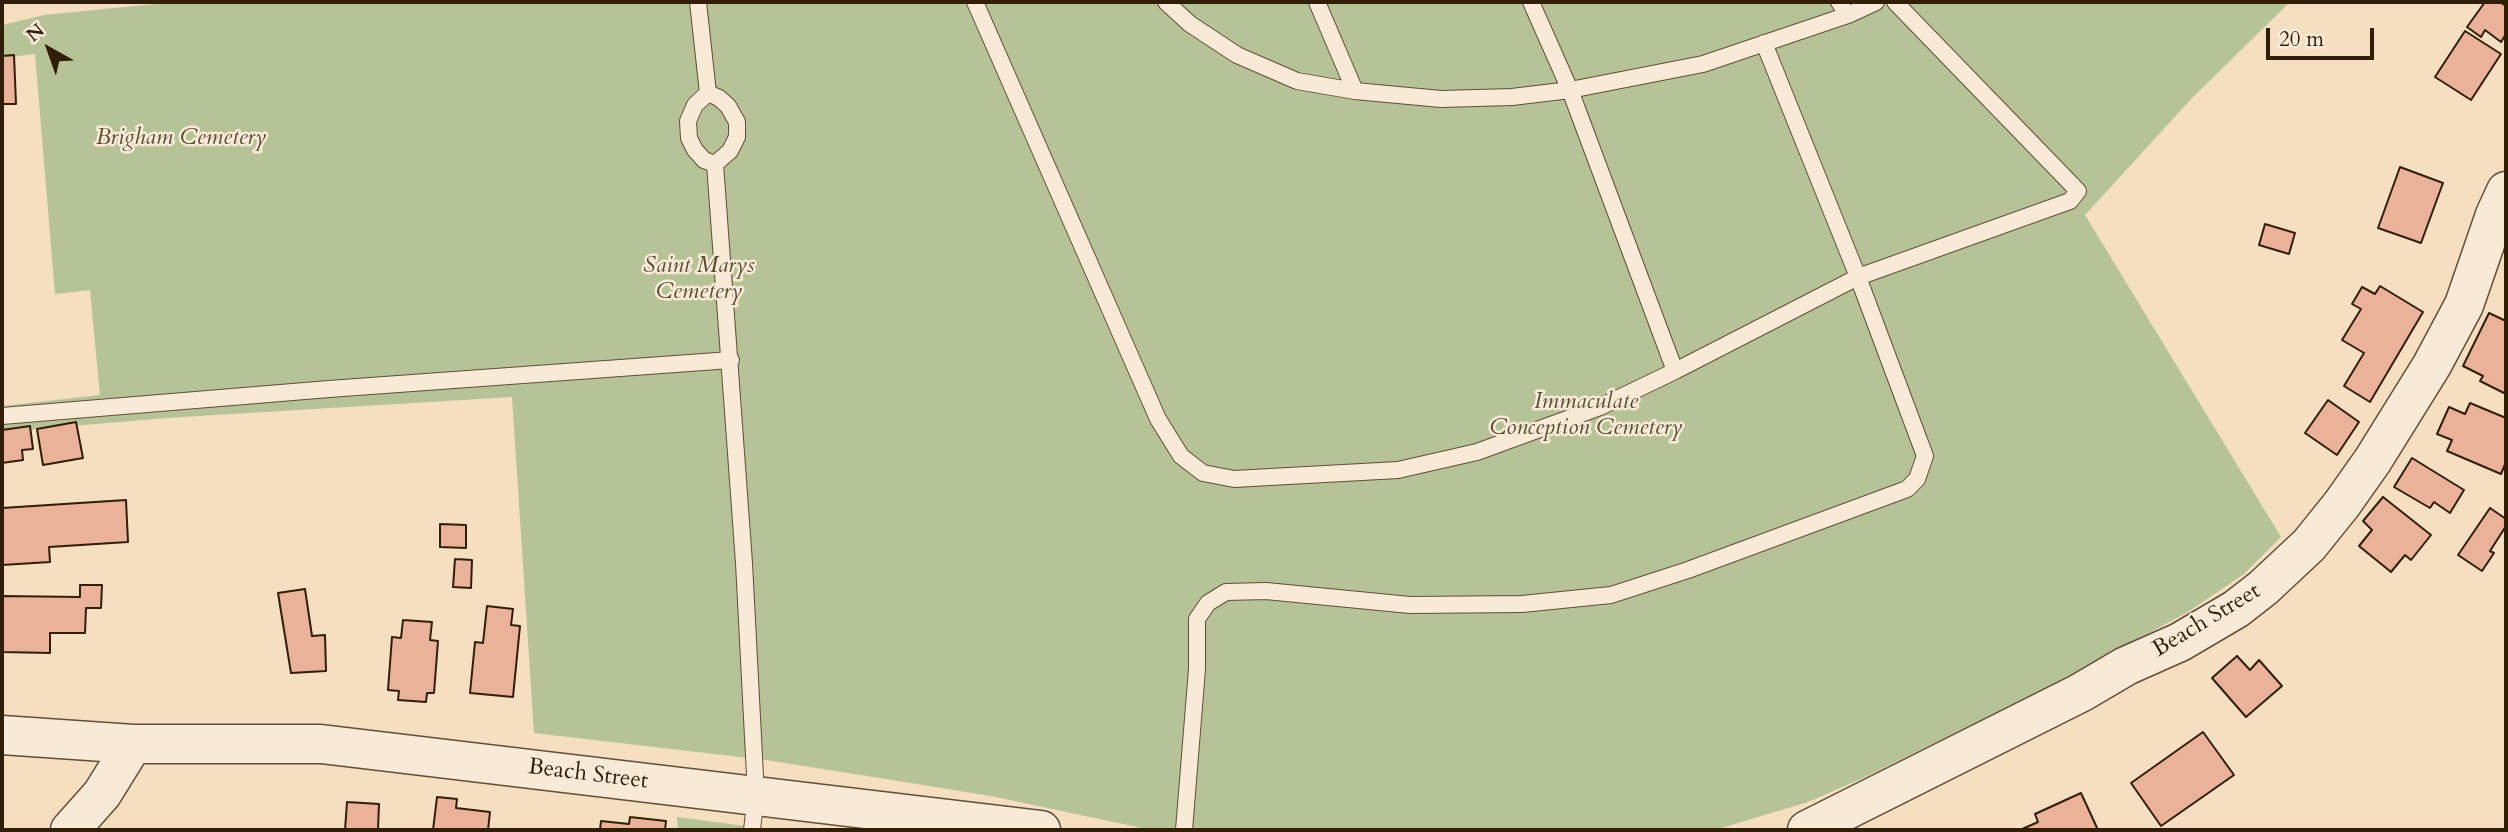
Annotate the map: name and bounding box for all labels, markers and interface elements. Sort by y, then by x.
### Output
north arrow [14,14,84,84]
scale bar [2270,14,2378,58]
text: N [21,18,50,48]
text: 20 m [2279,25,2324,54]
park label: Brigham Cemetery [96,125,266,153]
park label: Saint Marys Cemetery [643,253,755,307]
park label: Immaculate Conception Cemetery [1490,389,1682,443]
street label: Beach Street [2148,578,2266,664]
street label: Beach Street [526,754,650,796]

